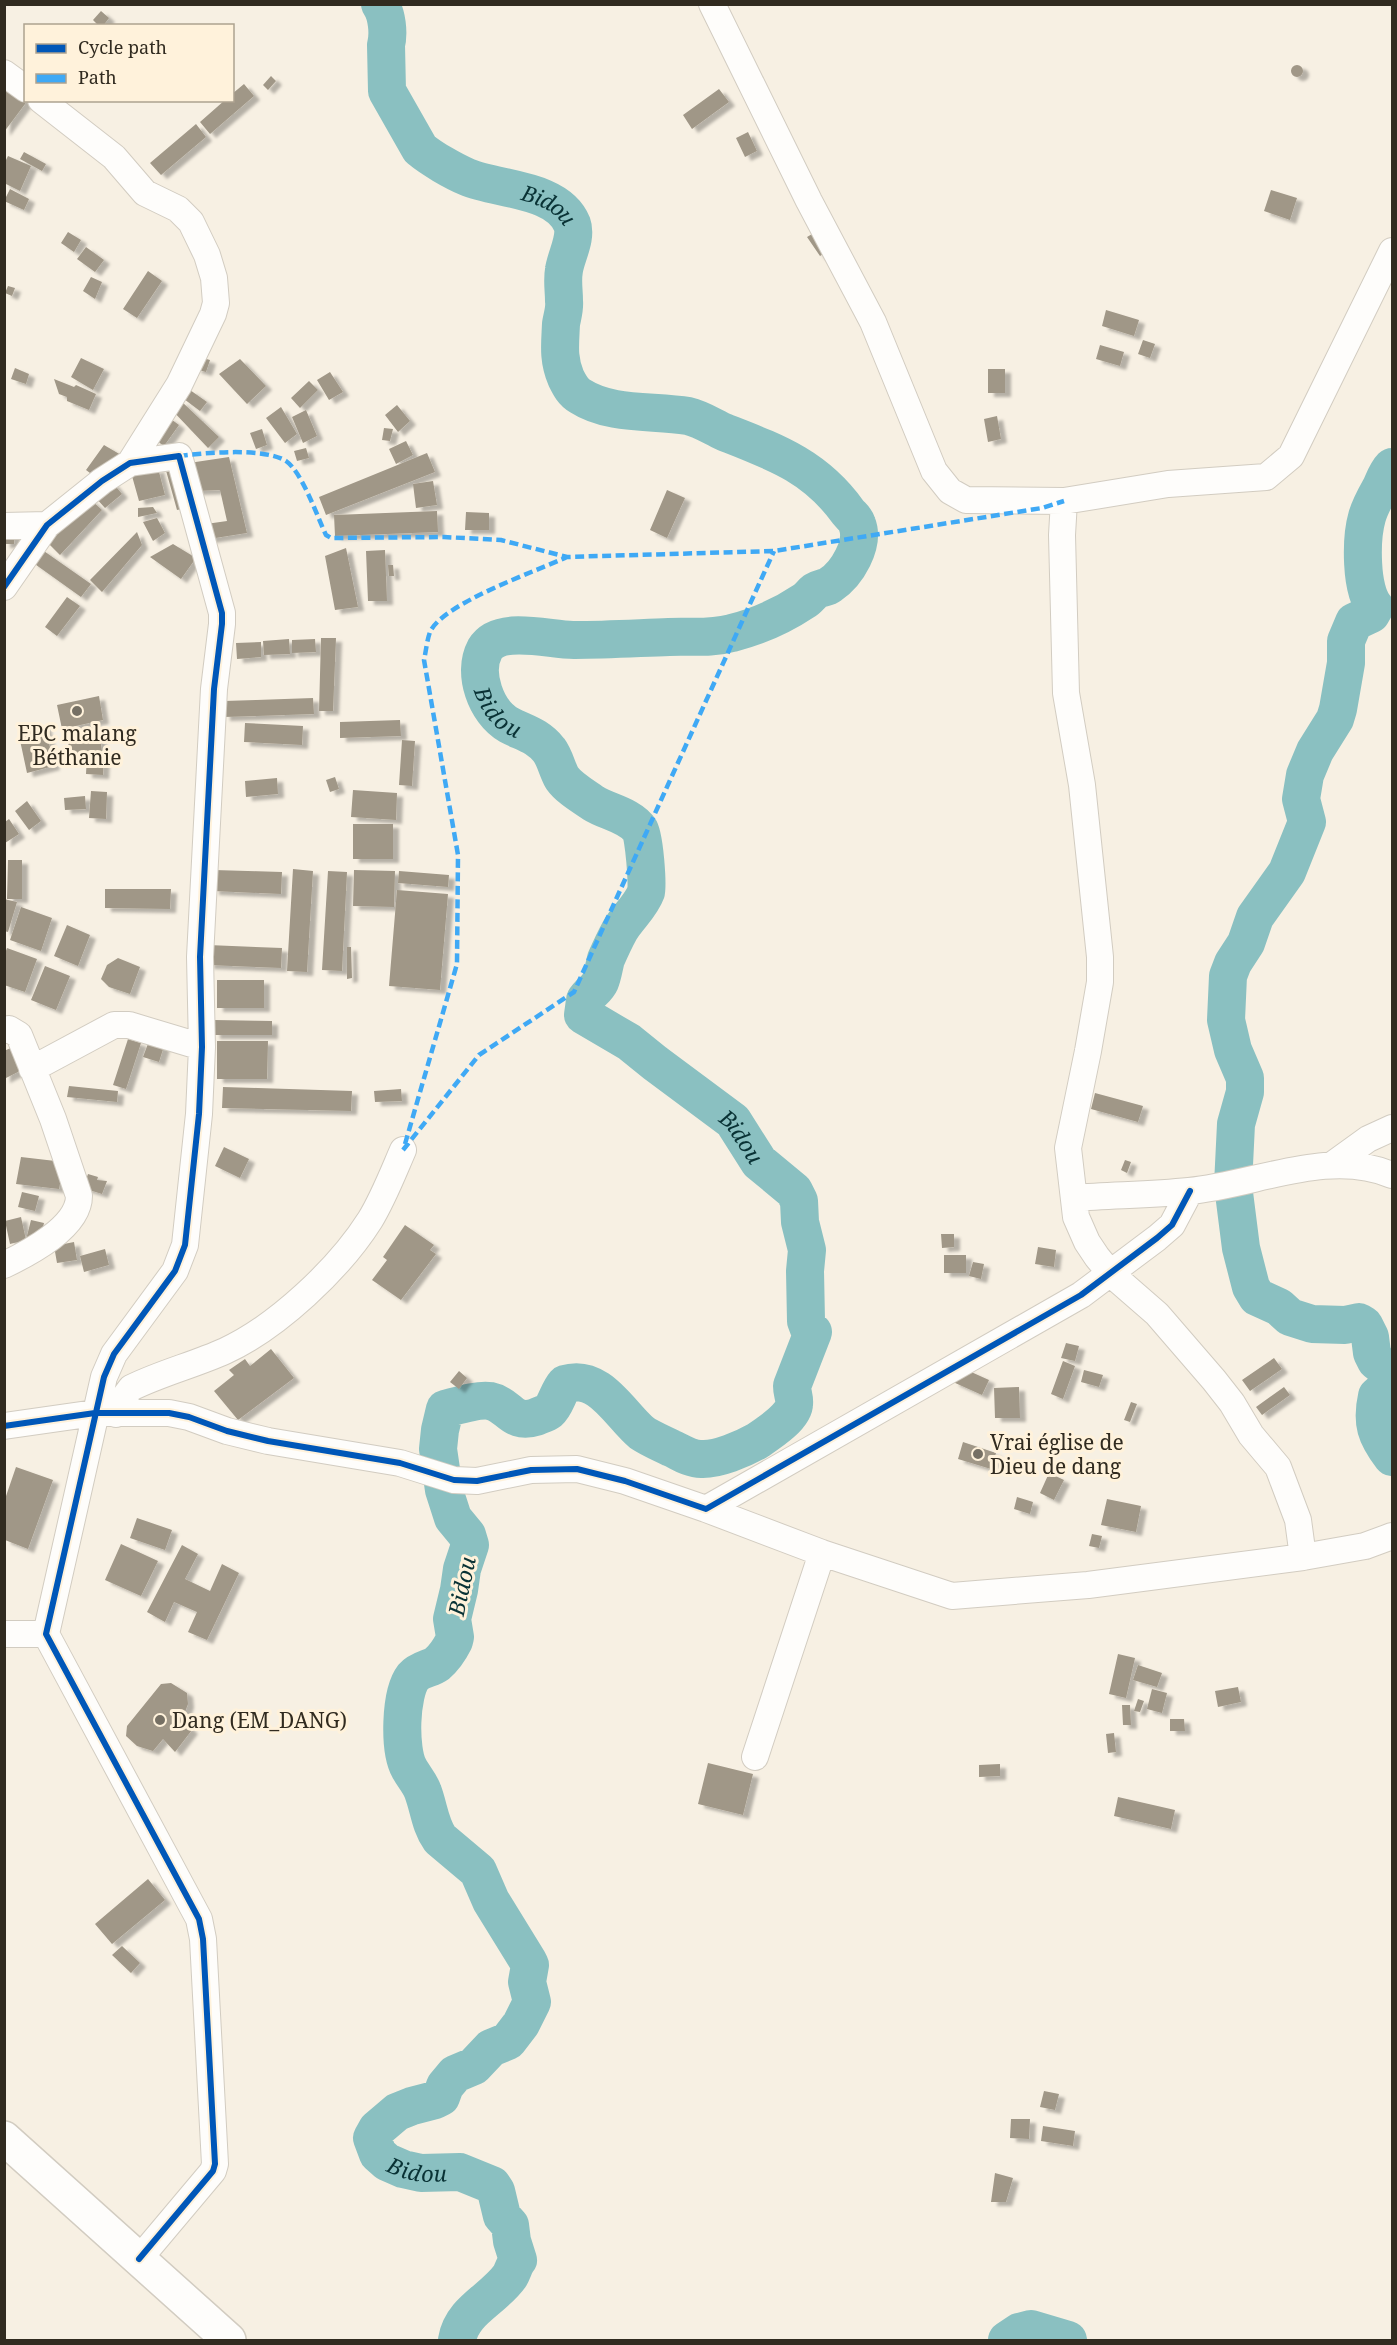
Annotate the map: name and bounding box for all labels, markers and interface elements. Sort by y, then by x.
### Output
legend [24,24,234,102]
text: Cycle path [78,35,167,59]
text: Path [78,65,117,89]
water label: Bidou [517,176,584,230]
water label: Bidou [468,681,527,744]
marker: EPC malang Béthanie [70,704,84,718]
place label: EPC malang Béthanie [18,719,137,771]
water label: Bidou [713,1101,771,1169]
place label: Vrai église de Dieu de dang [990,1428,1124,1480]
marker: Vrai église de Dieu de dang [971,1447,985,1461]
water label: Bidou [440,1554,482,1619]
place label: Dang (EM_DANG) [172,1706,347,1734]
marker: Dang (EM_DANG) [153,1713,167,1727]
water label: Bidou [382,2149,447,2188]

